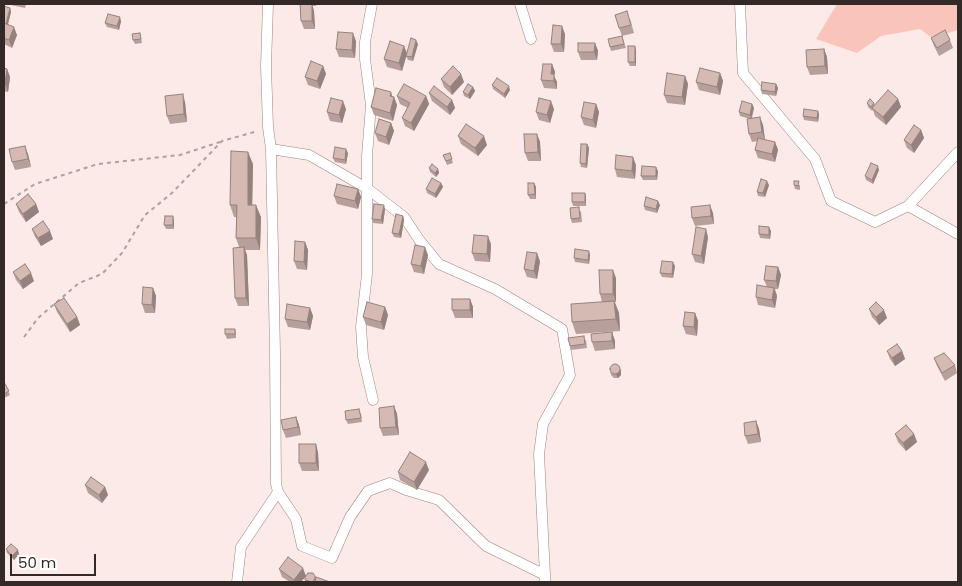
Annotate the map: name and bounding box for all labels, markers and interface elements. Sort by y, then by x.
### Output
scale bar [12,544,99,576]
text: 50 m [18,552,56,573]

